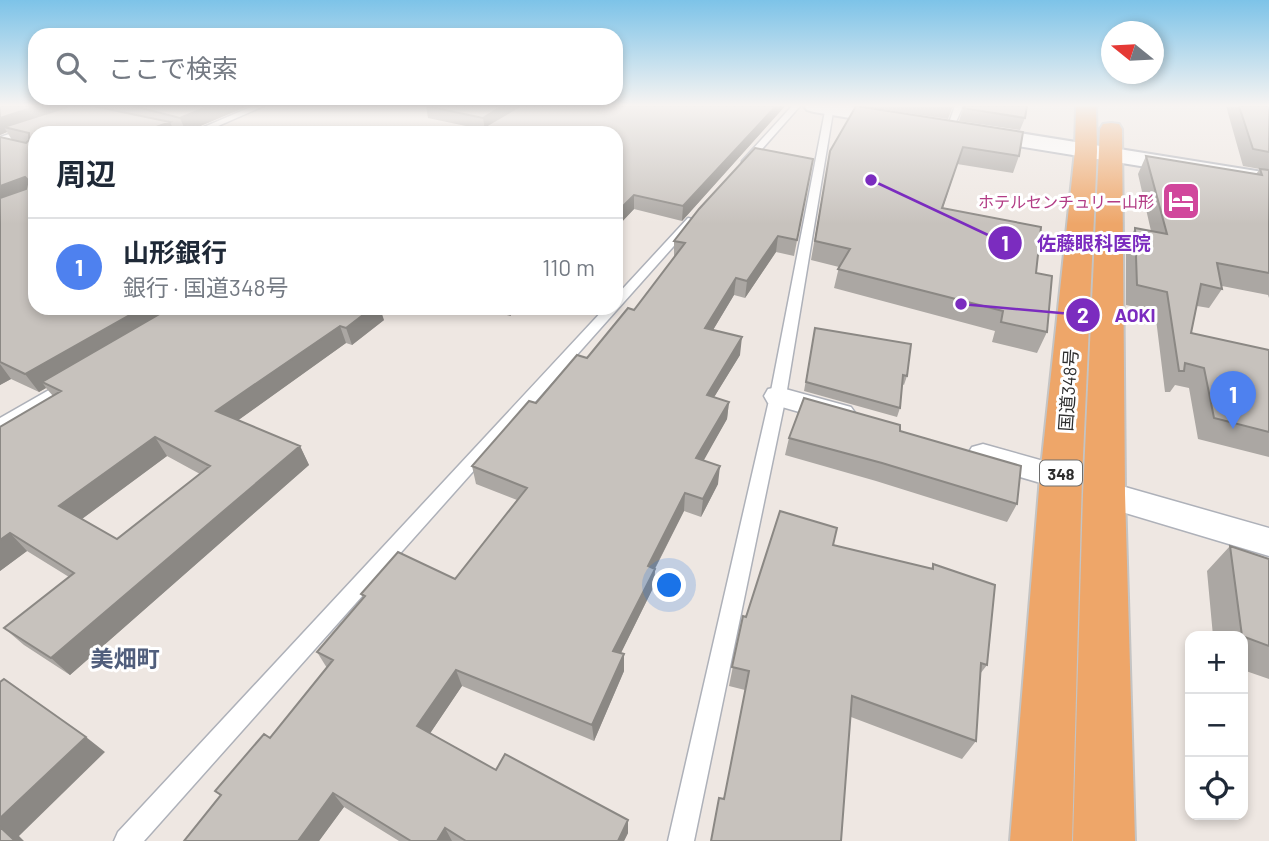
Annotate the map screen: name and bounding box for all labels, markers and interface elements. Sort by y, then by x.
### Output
north arrow [1101,21,1164,84]
search box [28,28,623,105]
icon: search [52,48,90,86]
text: ここで検索 [108,52,238,83]
text: 周辺 [56,155,116,191]
hotel icon: ホテルセンチュリー山形 [1160,180,1202,222]
place label: ホテルセンチュリー山形 [978,192,1154,211]
callout: 佐藤眼科医院 [988,223,1165,263]
text: 1 [1001,230,1009,255]
text: 佐藤眼科医院 [1037,231,1151,254]
text: 山形銀行 [123,236,227,267]
text: 1 [75,253,83,281]
text: 110 m [542,253,595,281]
text: 銀行 · 国道348号 [123,273,289,301]
callout: AOKI [1066,295,1170,335]
text: 2 [1077,302,1089,327]
text: AOKI [1114,303,1156,326]
street label: 国道348号 [1054,348,1082,432]
pin: 1 [1210,371,1256,429]
road number: 348 [1040,460,1082,486]
your location [652,568,686,602]
map controls [1185,631,1248,820]
button: + [1185,631,1248,694]
district label: 美畑町 [91,644,160,672]
button: − [1185,694,1248,757]
button: locate [1185,757,1248,820]

